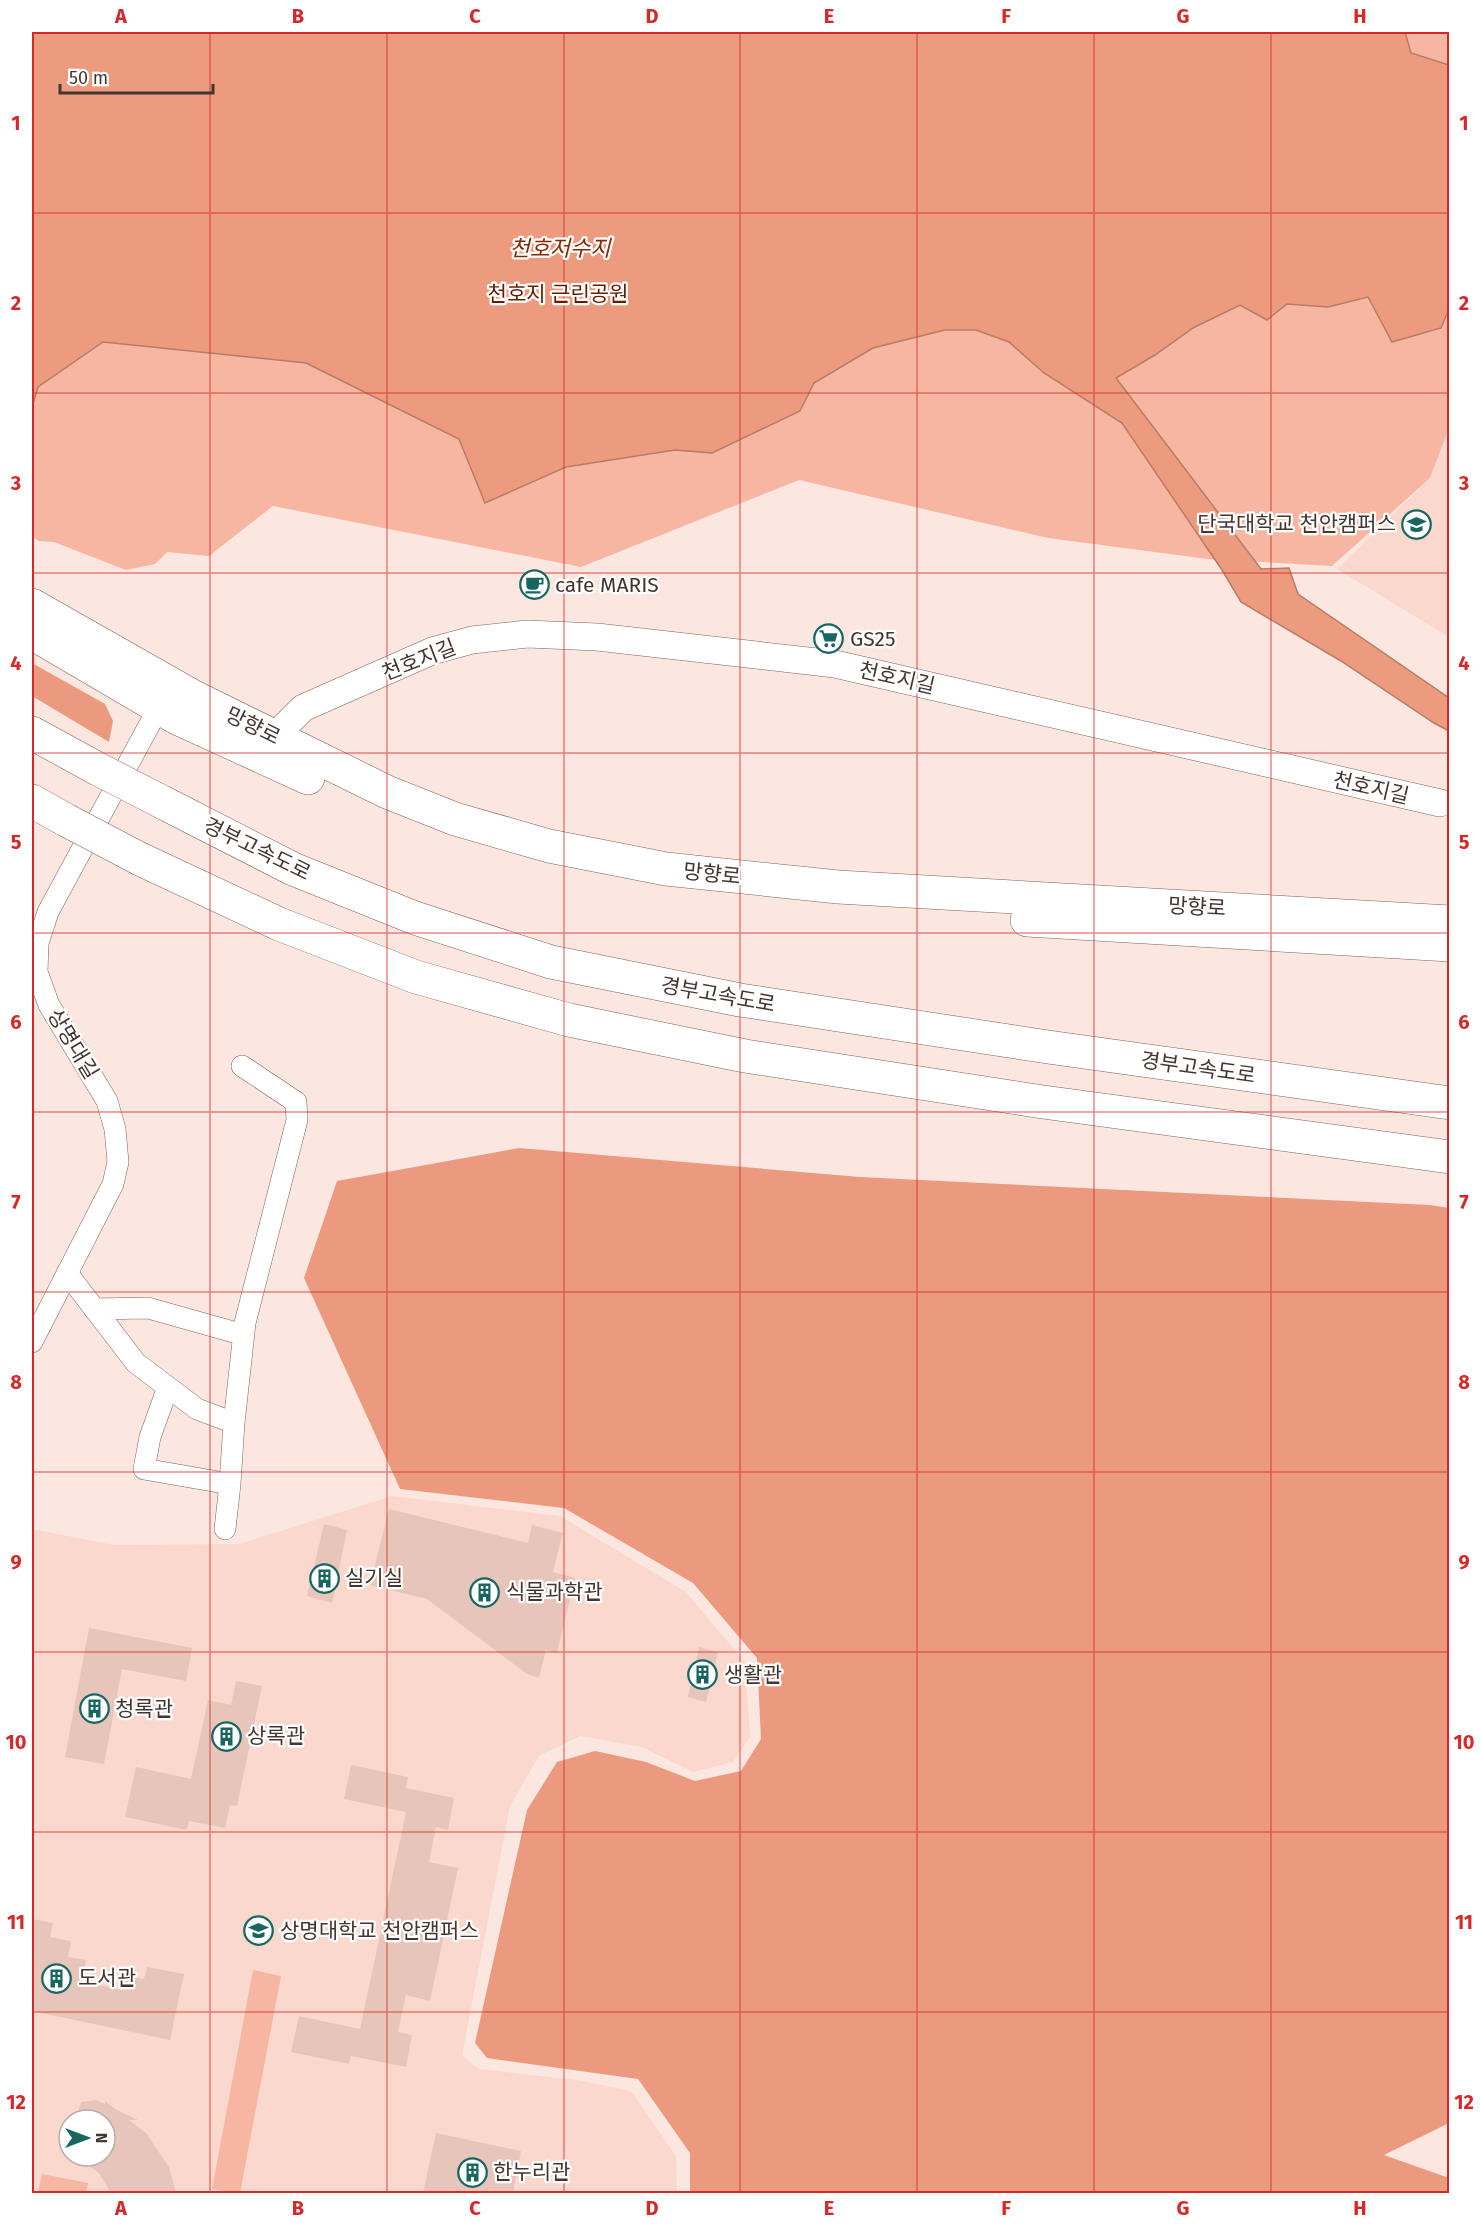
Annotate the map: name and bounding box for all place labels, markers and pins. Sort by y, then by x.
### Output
school or university icon: 단국대학교 천안캠퍼스 [1401,508,1433,540]
place label: 단국대학교 천안캠퍼스 [1197,511,1396,537]
cafe icon: cafe MARIS [518,569,550,601]
place label: cafe MARIS [555,572,659,598]
supermarket icon: GS25 [813,623,845,655]
place label: GS25 [850,626,895,652]
building icon: 실기실 [308,1562,340,1594]
place label: 실기실 [345,1565,403,1591]
building icon: 식물과학관 [469,1576,501,1608]
place label: 식물과학관 [506,1579,603,1605]
building icon: 생활관 [687,1659,719,1691]
place label: 생활관 [724,1662,782,1688]
building icon: 청록관 [78,1693,110,1725]
place label: 청록관 [115,1696,173,1722]
building icon: 상록관 [210,1720,242,1752]
place label: 상록관 [247,1723,305,1749]
school or university icon: 상명대학교 천안캠퍼스 [243,1915,275,1947]
place label: 상명대학교 천안캠퍼스 [280,1918,479,1944]
building icon: 도서관 [41,1962,73,1994]
place label: 도서관 [78,1965,136,1991]
building icon: 한누리관 [456,2156,488,2188]
place label: 한누리관 [493,2159,570,2185]

